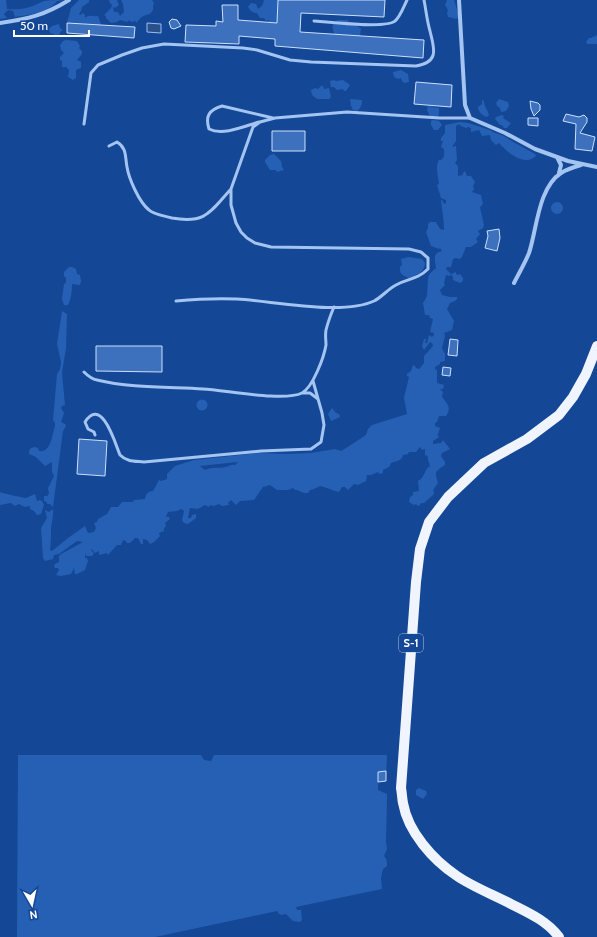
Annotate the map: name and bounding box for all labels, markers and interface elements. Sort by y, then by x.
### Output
scale bar [14,12,89,38]
text: 50 m [20,18,48,33]
road number: S-1 [399,634,423,652]
north arrow [12,885,52,925]
text: N [29,907,39,922]

